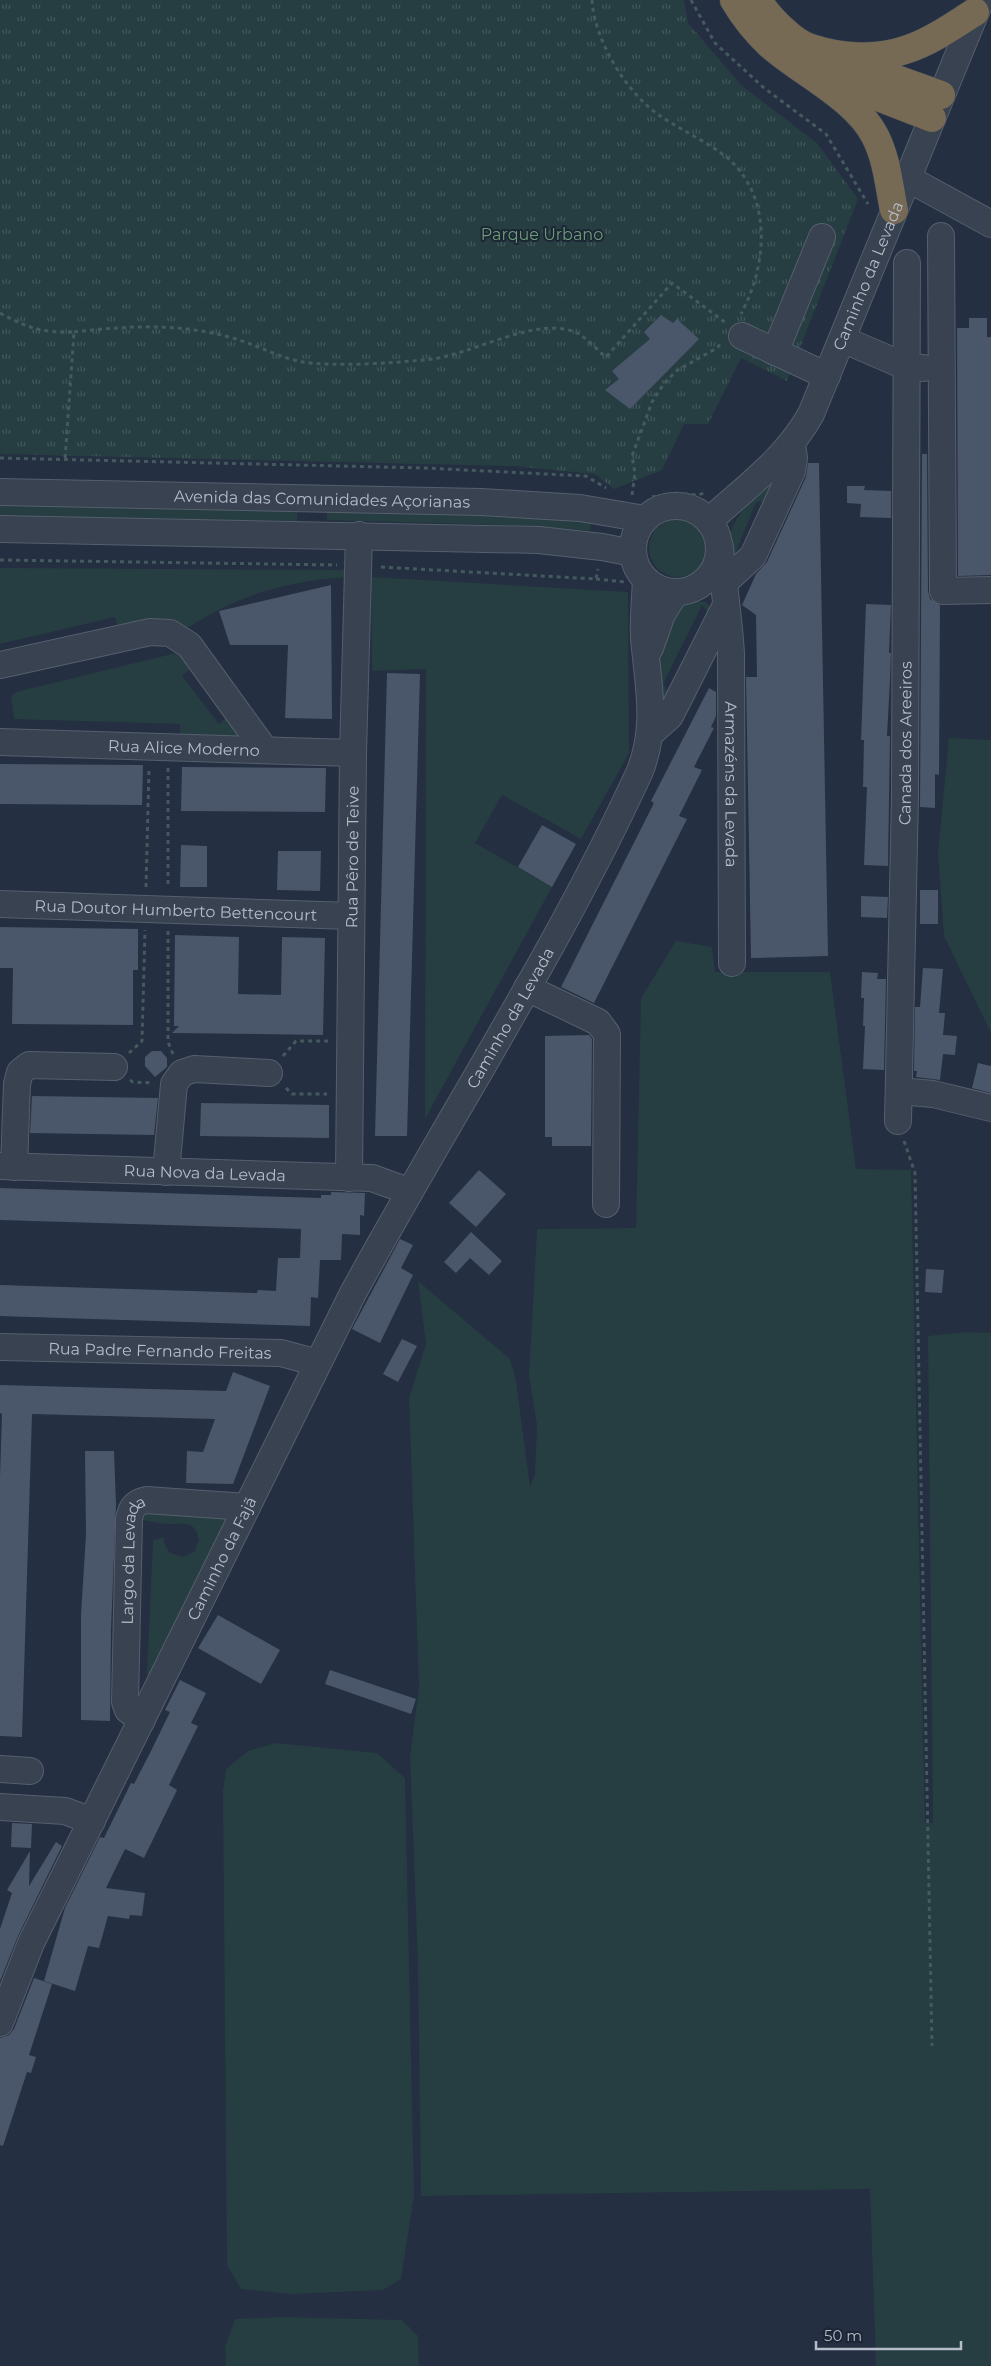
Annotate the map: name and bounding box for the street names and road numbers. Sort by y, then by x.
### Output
street label: Caminho da Levada [829,199,907,353]
street label: Avenida das Comunidades Açorianas [174,487,470,512]
street label: Canada dos Areeiros [895,661,916,825]
street label: Armazéns da Levada [721,701,741,868]
street label: Rua Alice Moderno [108,736,260,760]
street label: Rua Pêro de Teive [342,786,363,928]
street label: Rua Doutor Humberto Bettencourt [34,896,318,925]
street label: Caminho da Levada [463,944,558,1092]
street label: Rua Nova da Levada [123,1161,286,1185]
street label: Rua Padre Fernando Freitas [48,1339,272,1363]
street label: Largo da Levada [118,1492,149,1625]
street label: Caminho da Fajã [183,1494,261,1624]

